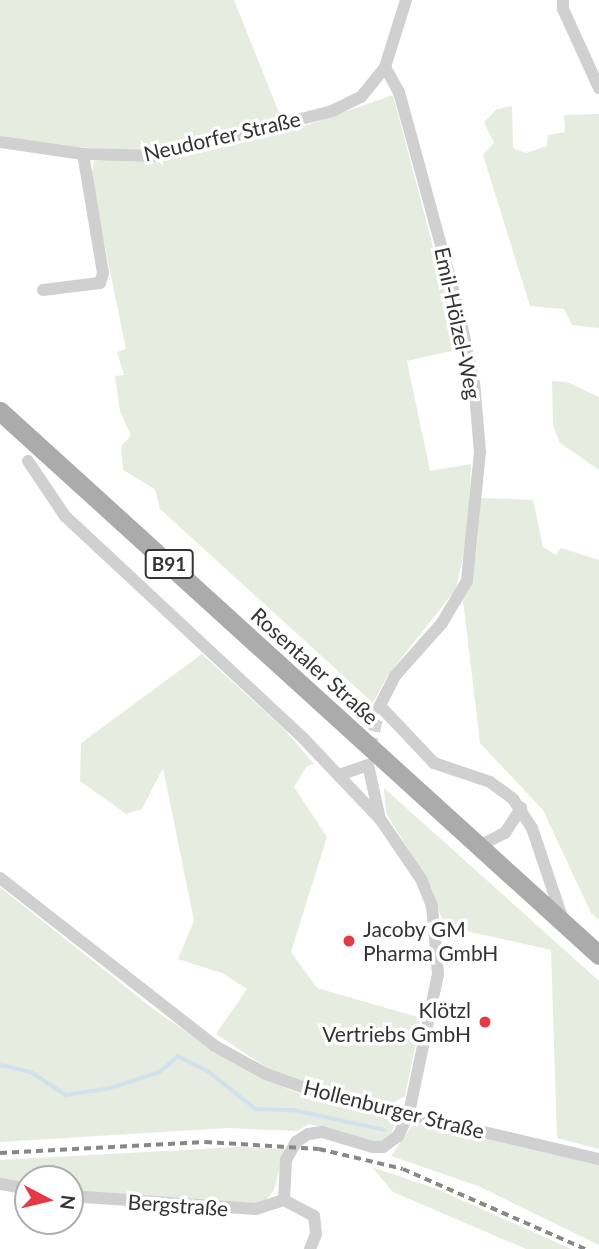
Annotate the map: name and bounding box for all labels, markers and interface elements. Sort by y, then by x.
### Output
street label: Neudorfer Straße [141,106,303,166]
street label: Emil-Hölzel-Weg [430,245,486,401]
road number: B91 [144,548,194,580]
street label: Rosentaler Straße [246,602,384,730]
place label: Jacoby GM Pharma GmbH [363,916,498,966]
marker: Jacoby GM Pharma GmbH [341,933,357,949]
place label: Klötzl Vertriebs GmbH [322,997,471,1047]
marker: Klötzl Vertriebs GmbH [477,1014,493,1030]
street label: Hollenburger Straße [301,1074,487,1144]
north arrow [14,1165,84,1235]
street label: Bergstraße [127,1189,229,1221]
text: N [56,1194,81,1211]

